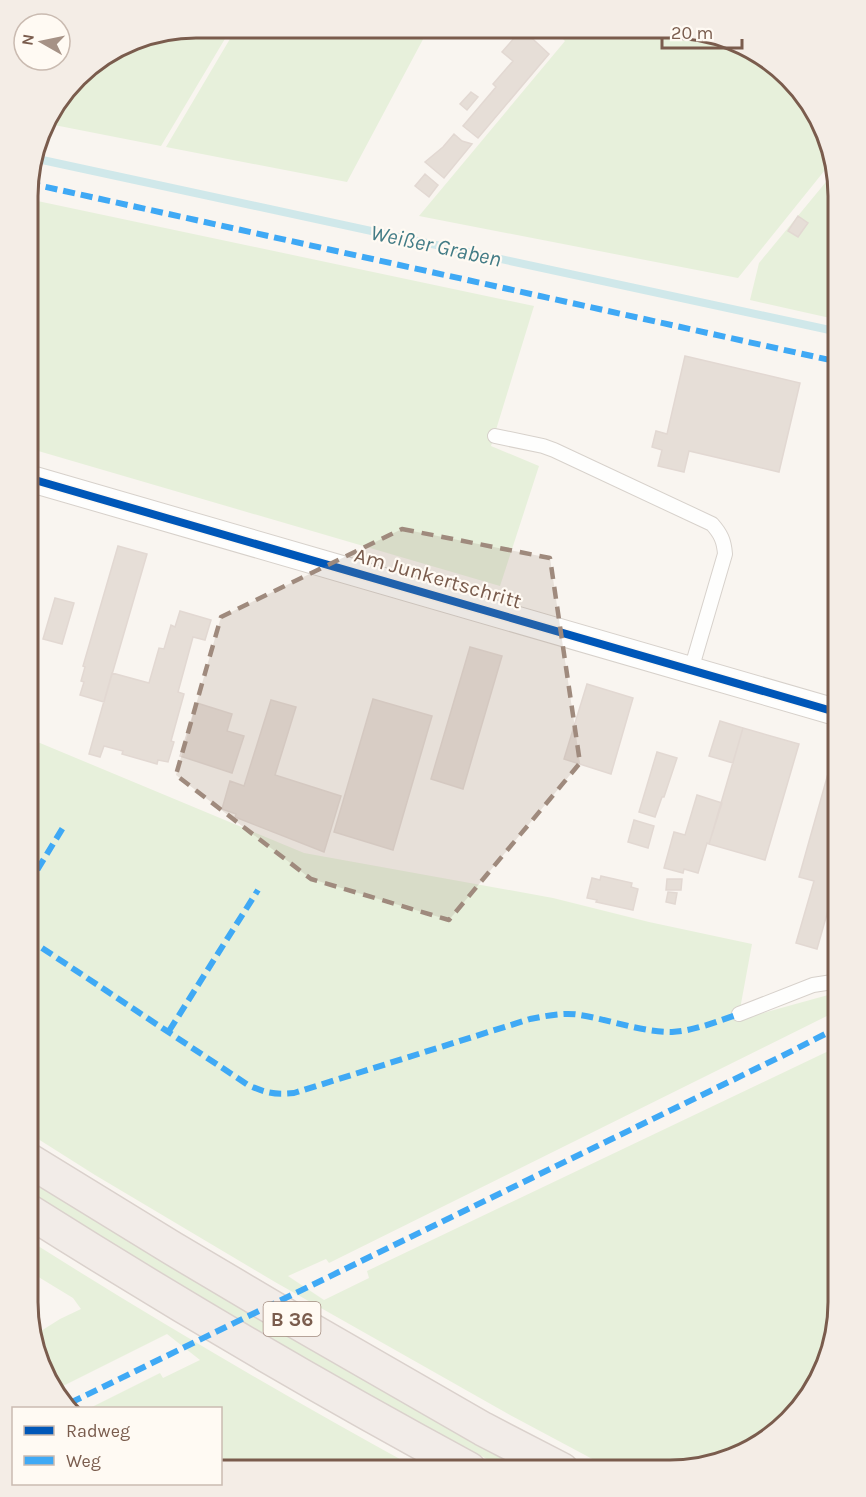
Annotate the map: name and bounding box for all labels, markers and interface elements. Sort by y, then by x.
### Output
north arrow [12,12,72,72]
scale bar [662,12,742,50]
text: 20 m [671,22,713,44]
text: N [17,33,38,47]
water label: Weißer Graben [368,219,504,273]
street label: Am Junkertschritt [352,543,524,613]
road number: B 36 [264,1302,320,1336]
legend [12,1407,222,1485]
text: Radweg [66,1420,130,1442]
text: Weg [66,1450,101,1472]

